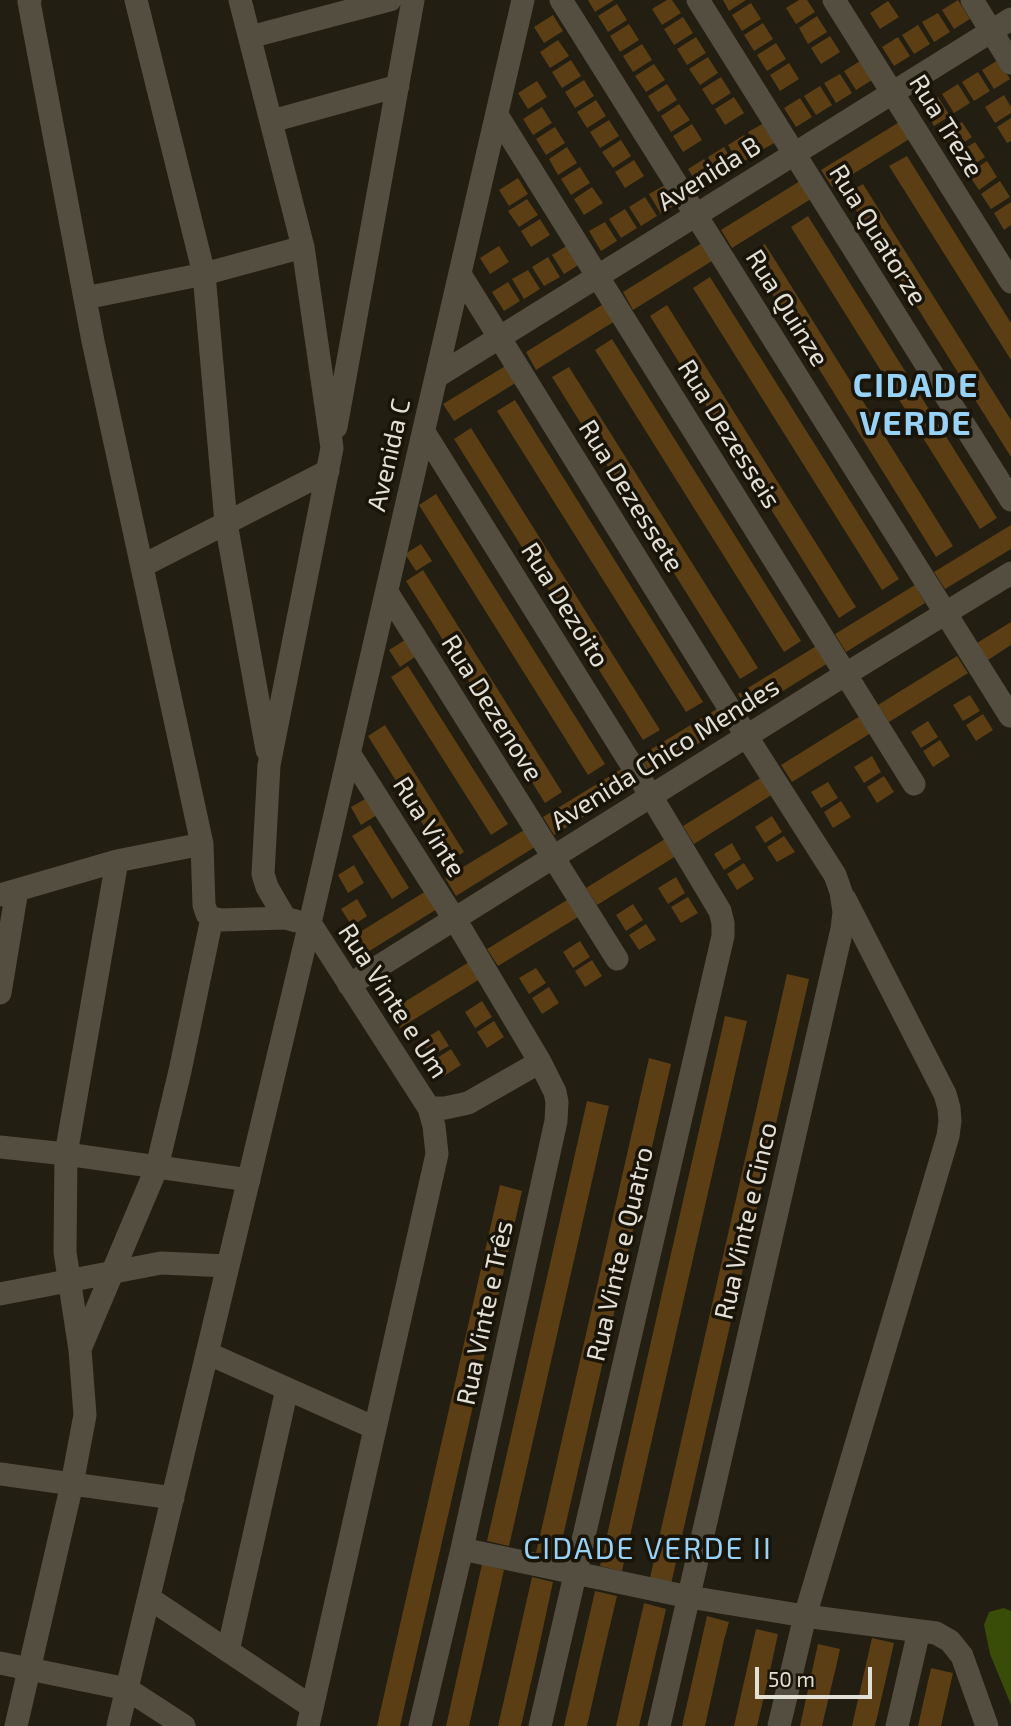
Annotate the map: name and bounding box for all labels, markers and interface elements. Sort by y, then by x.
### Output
street label: Rua Treze [902,69,990,183]
street label: Avenida B [652,130,766,218]
street label: Rua Quatorze [822,159,934,311]
street label: Rua Quinze [739,244,835,372]
street label: Rua Dezesseis [671,354,787,514]
district label: CIDADE VERDE [853,366,979,444]
street label: Avenida C [361,396,417,514]
street label: Rua Dezessete [572,414,690,578]
street label: Rua Dezoito [514,537,616,673]
street label: Rua Dezenove [435,629,549,787]
street label: Avenida Chico Mendes [545,671,785,837]
street label: Rua Vinte [386,771,472,883]
street label: Rua Vinte e Um [331,918,455,1084]
street label: Rua Vinte e Cinco [708,1119,784,1323]
street label: Rua Vinte e Quatro [580,1144,660,1364]
street label: Rua Vinte e Três [450,1218,520,1408]
district label: CIDADE VERDE II [525,1531,771,1567]
scale bar [759,1652,876,1696]
text: 50 m [768,1666,815,1691]

